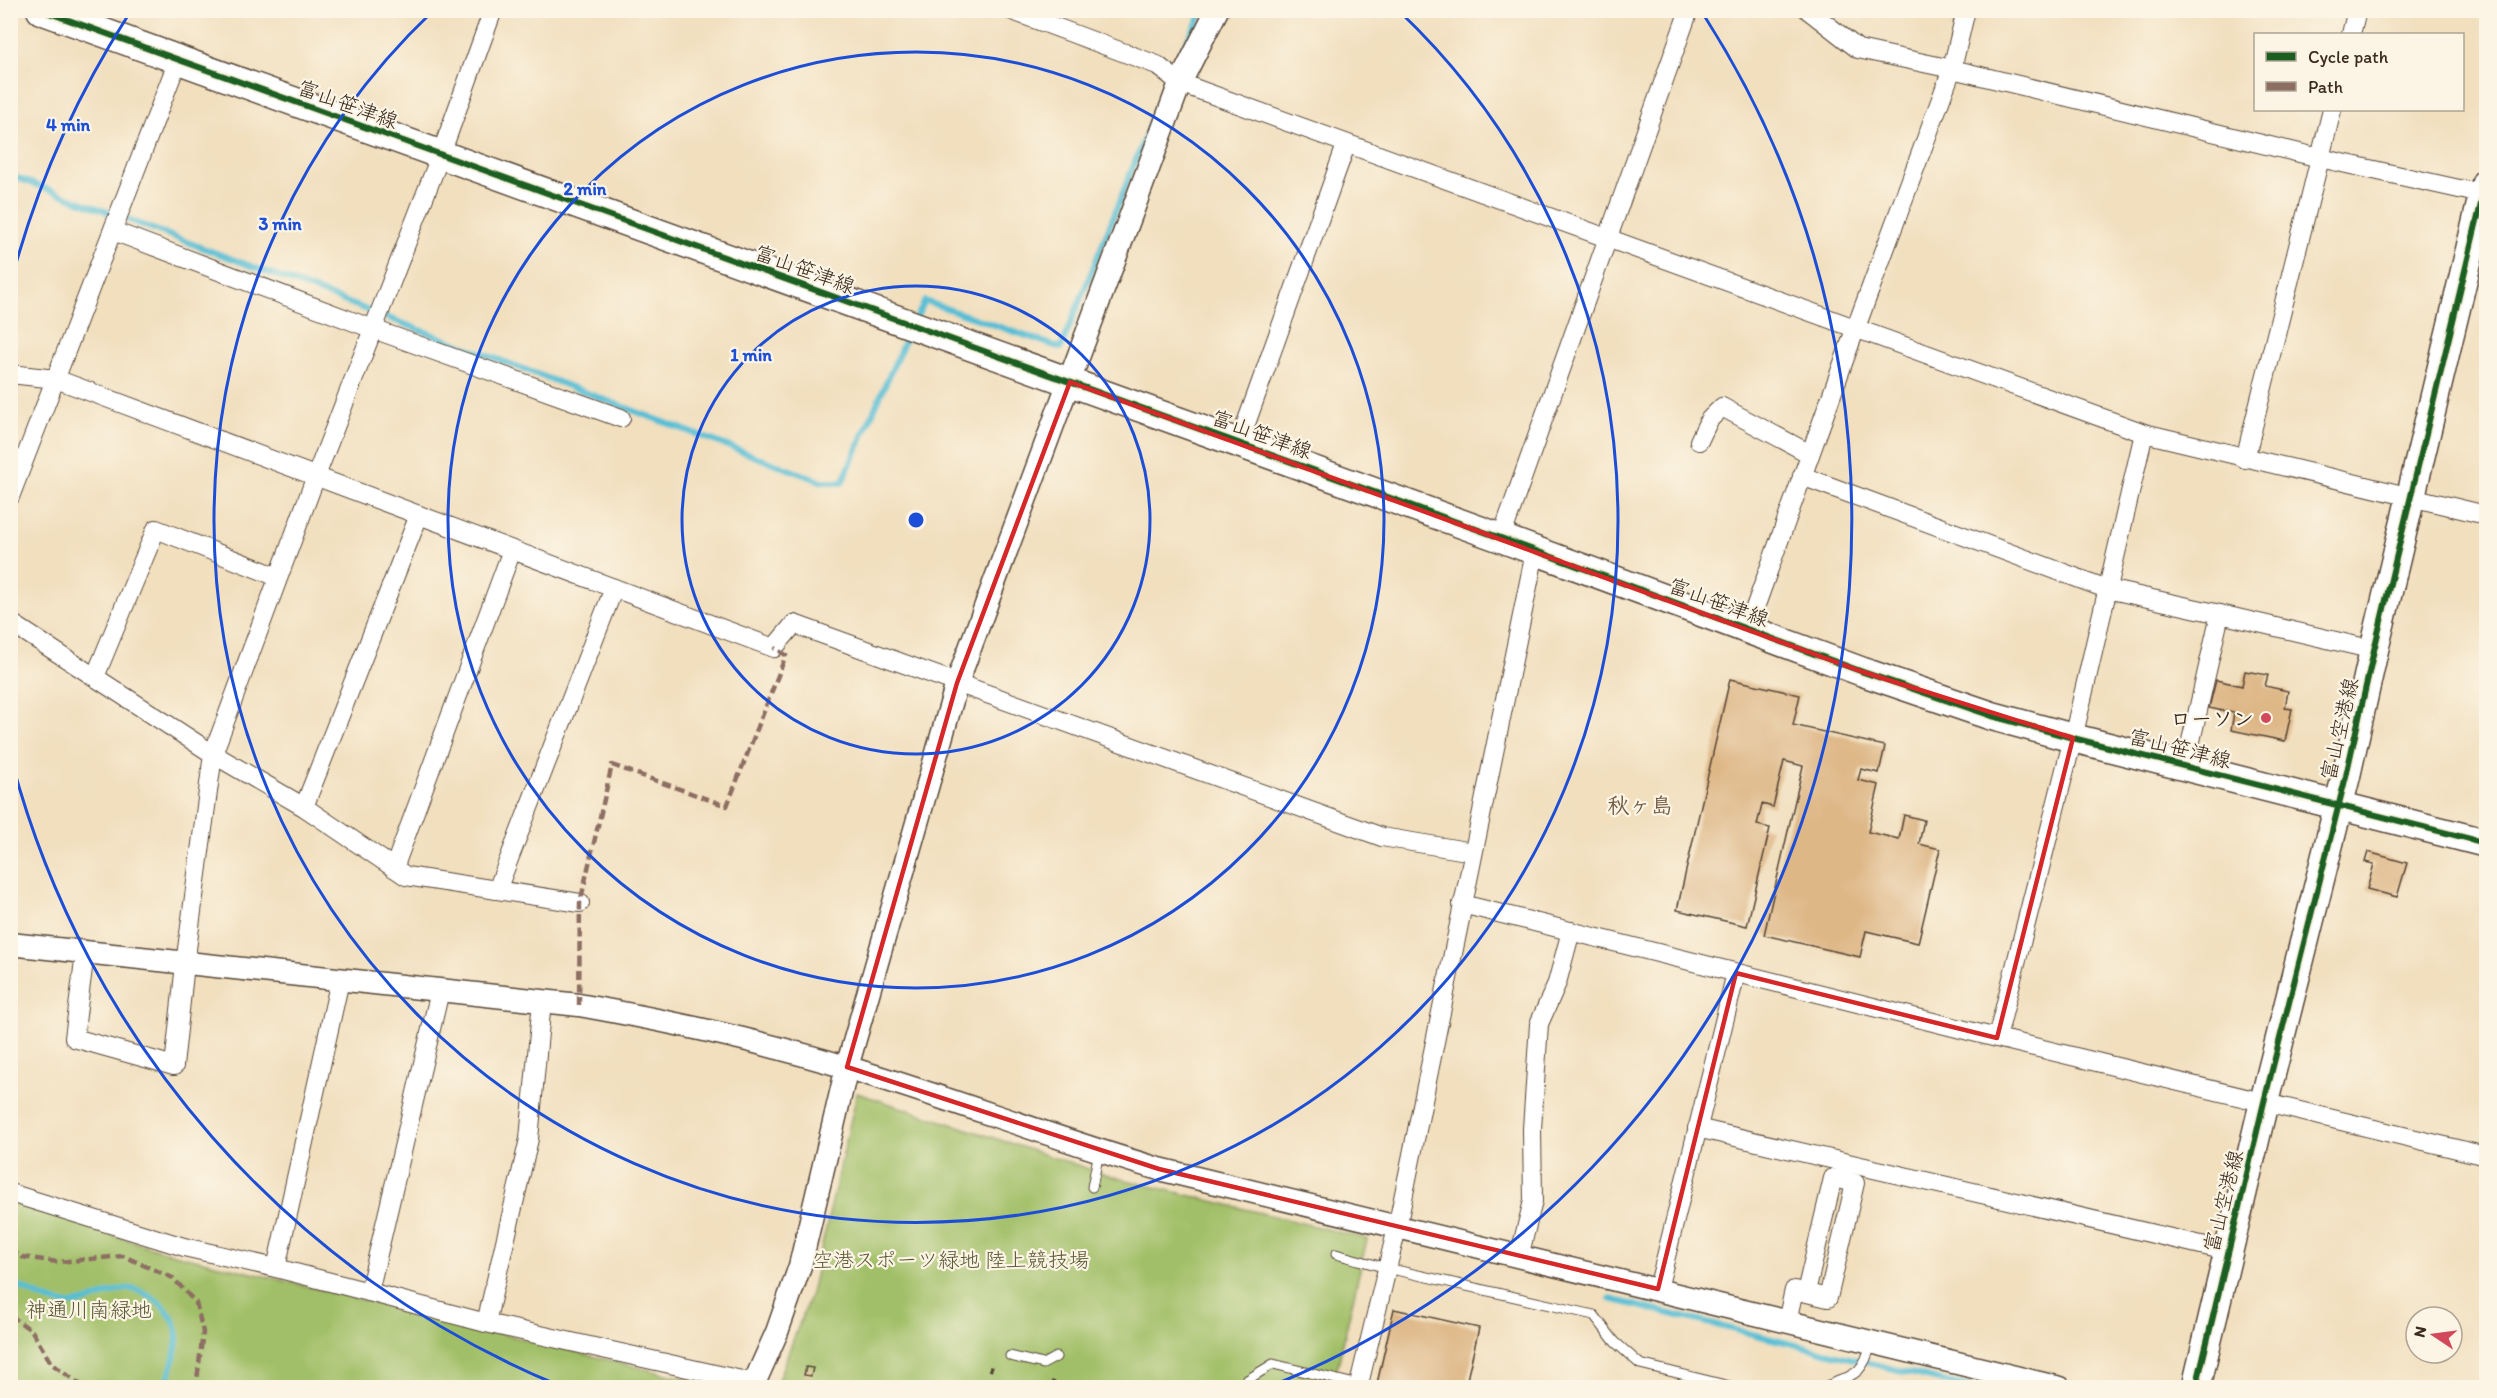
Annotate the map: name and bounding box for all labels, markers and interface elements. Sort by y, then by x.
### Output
legend [2254,33,2464,111]
text: Cycle path [2308,46,2389,68]
street label: 富山笹津線 [294,74,402,134]
text: Path [2308,76,2343,98]
text: 4 min [46,114,91,136]
text: 2 min [564,178,607,200]
text: 3 min [258,213,302,235]
street label: 富山笹津線 [751,239,859,299]
text: 1 min [730,344,772,366]
street label: 富山笹津線 [1208,404,1316,464]
centre of rings [906,510,926,530]
street label: 富山笹津線 [1665,572,1773,632]
street label: 富山空港線 [2315,675,2363,783]
place label: ローソン [2170,706,2254,731]
marker: ローソン [2259,711,2273,725]
street label: 富山笹津線 [2126,723,2234,773]
district label: 秋ヶ島 [1607,792,1673,819]
street label: 富山空港線 [2198,1147,2248,1255]
park label: 空港スポーツ緑地 陸上競技場 [812,1247,1090,1272]
park label: 神通川南緑地 [26,1297,152,1322]
north arrow [2404,1305,2464,1365]
text: N [2409,1324,2430,1339]

